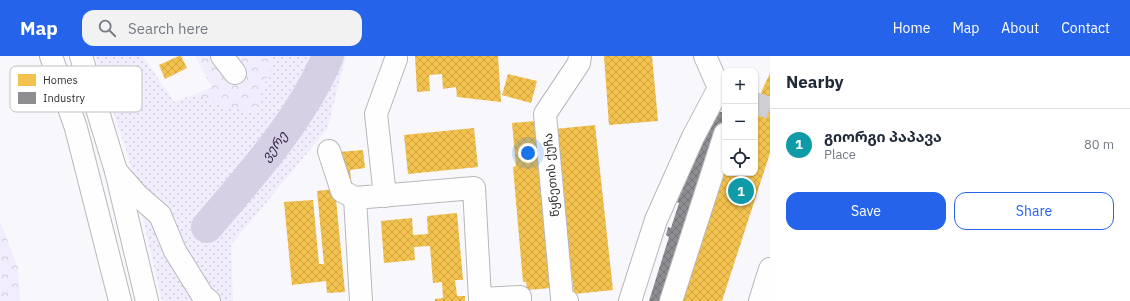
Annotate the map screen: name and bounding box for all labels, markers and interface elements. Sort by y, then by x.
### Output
search box [82,10,362,46]
text: Map [20,16,58,40]
icon: search [96,17,118,39]
text: Search here [128,19,208,38]
text: Home [893,19,930,37]
text: Map [952,19,979,37]
text: About [1001,19,1039,37]
text: Contact [1061,19,1110,37]
legend [10,66,142,112]
map controls [722,68,758,176]
button: + [722,68,758,104]
text: Nearby [786,71,844,93]
text: Homes [43,73,78,87]
text: Industry [43,91,86,105]
button: − [722,104,758,140]
water label: ვერე [257,127,291,164]
text: გიორგი პაპავა [824,127,942,146]
street label: წყნეთის ქუჩა [540,132,562,218]
text: 1 [795,136,803,153]
text: 80 m [1084,136,1114,153]
button: locate [722,140,758,176]
your location [518,143,538,163]
text: Place [824,146,856,163]
pin: 1 [728,176,754,206]
button: Save [786,192,946,230]
button: Share [954,192,1114,230]

